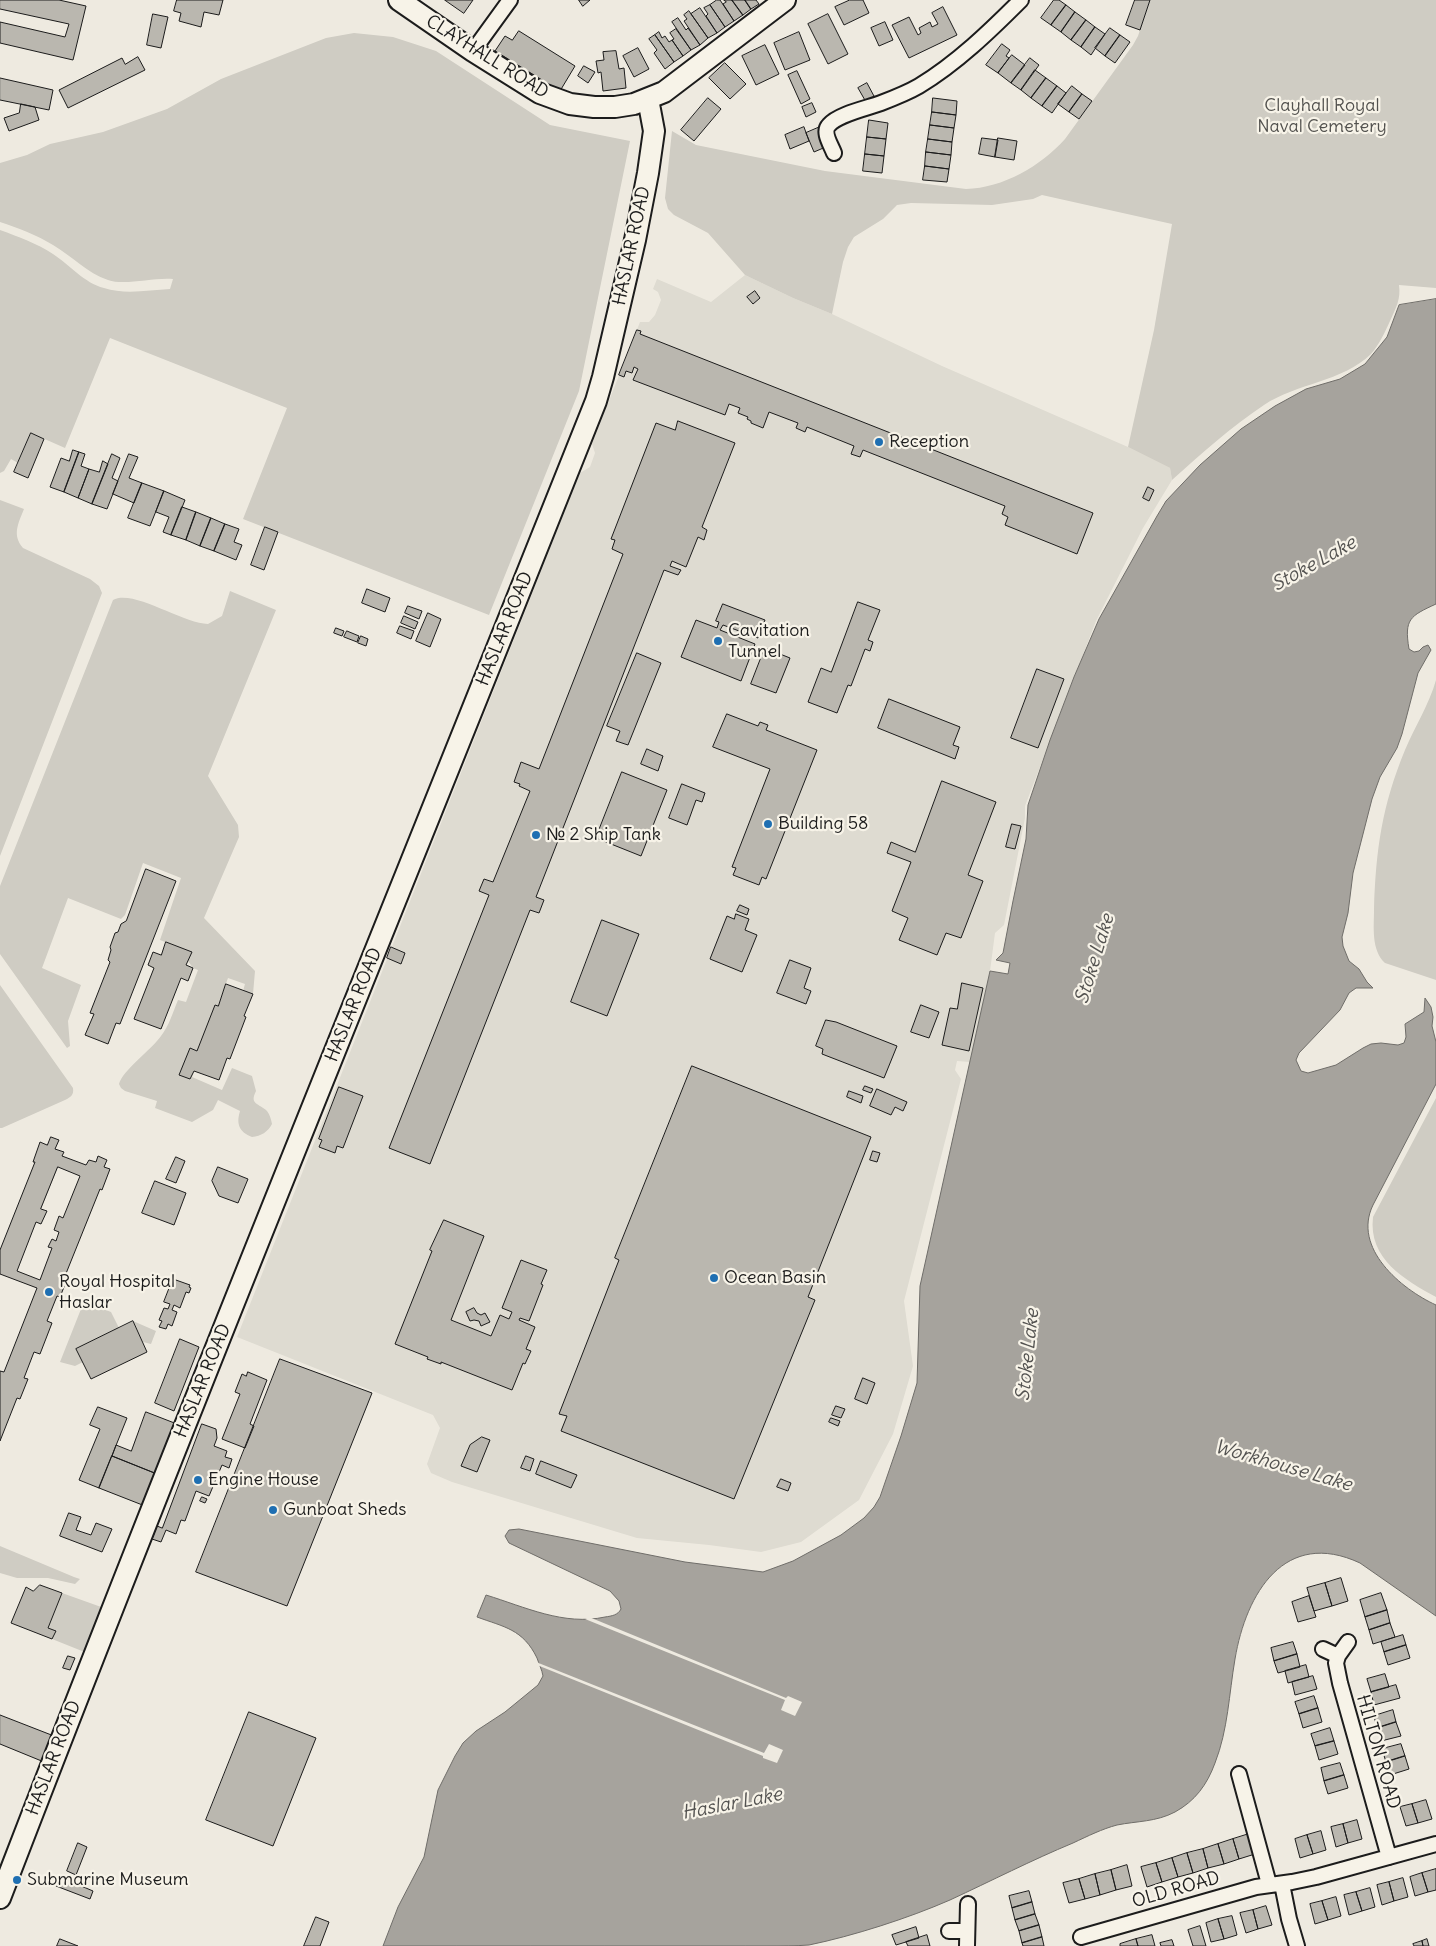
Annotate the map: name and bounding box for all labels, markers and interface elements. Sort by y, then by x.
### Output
street label: CLAYHALL ROAD [422,11,552,103]
park label: Clayhall Royal Naval Cemetery [1257,95,1387,138]
street label: HASLAR ROAD [609,184,655,308]
place label: Reception [889,431,969,453]
marker: Reception [873,436,885,448]
water label: Stoke Lake [1268,532,1360,596]
street label: HASLAR ROAD [472,569,538,689]
place label: Cavitation Tunnel [728,620,810,662]
marker: Cavitation Tunnel [712,635,724,647]
place label: Building 58 [778,813,868,835]
marker: Building 58 [762,818,774,830]
place label: № 2 Ship Tank [546,824,661,846]
marker: № 2 Ship Tank [530,829,542,841]
water label: Stoke Lake [1071,911,1119,1007]
street label: HASLAR ROAD [321,945,387,1065]
place label: Ocean Basin [724,1267,826,1289]
place label: Royal Hospital Haslar [59,1271,175,1314]
marker: Ocean Basin [708,1272,720,1284]
marker: Royal Hospital Haslar [43,1286,55,1298]
water label: Stoke Lake [1012,1308,1044,1402]
street label: HASLAR ROAD [170,1321,236,1441]
water label: Workhouse Lake [1212,1436,1354,1496]
place label: Engine House [208,1469,319,1491]
marker: Engine House [192,1474,204,1486]
place label: Gunboat Sheds [283,1499,406,1521]
marker: Gunboat Sheds [267,1504,279,1516]
street label: HILTON ROAD [1351,1692,1405,1812]
street label: HASLAR ROAD [22,1698,86,1818]
water label: Haslar Lake [680,1783,784,1825]
street label: OLD ROAD [1130,1867,1222,1913]
place label: Submarine Museum [27,1869,188,1891]
marker: Submarine Museum [11,1874,23,1886]

